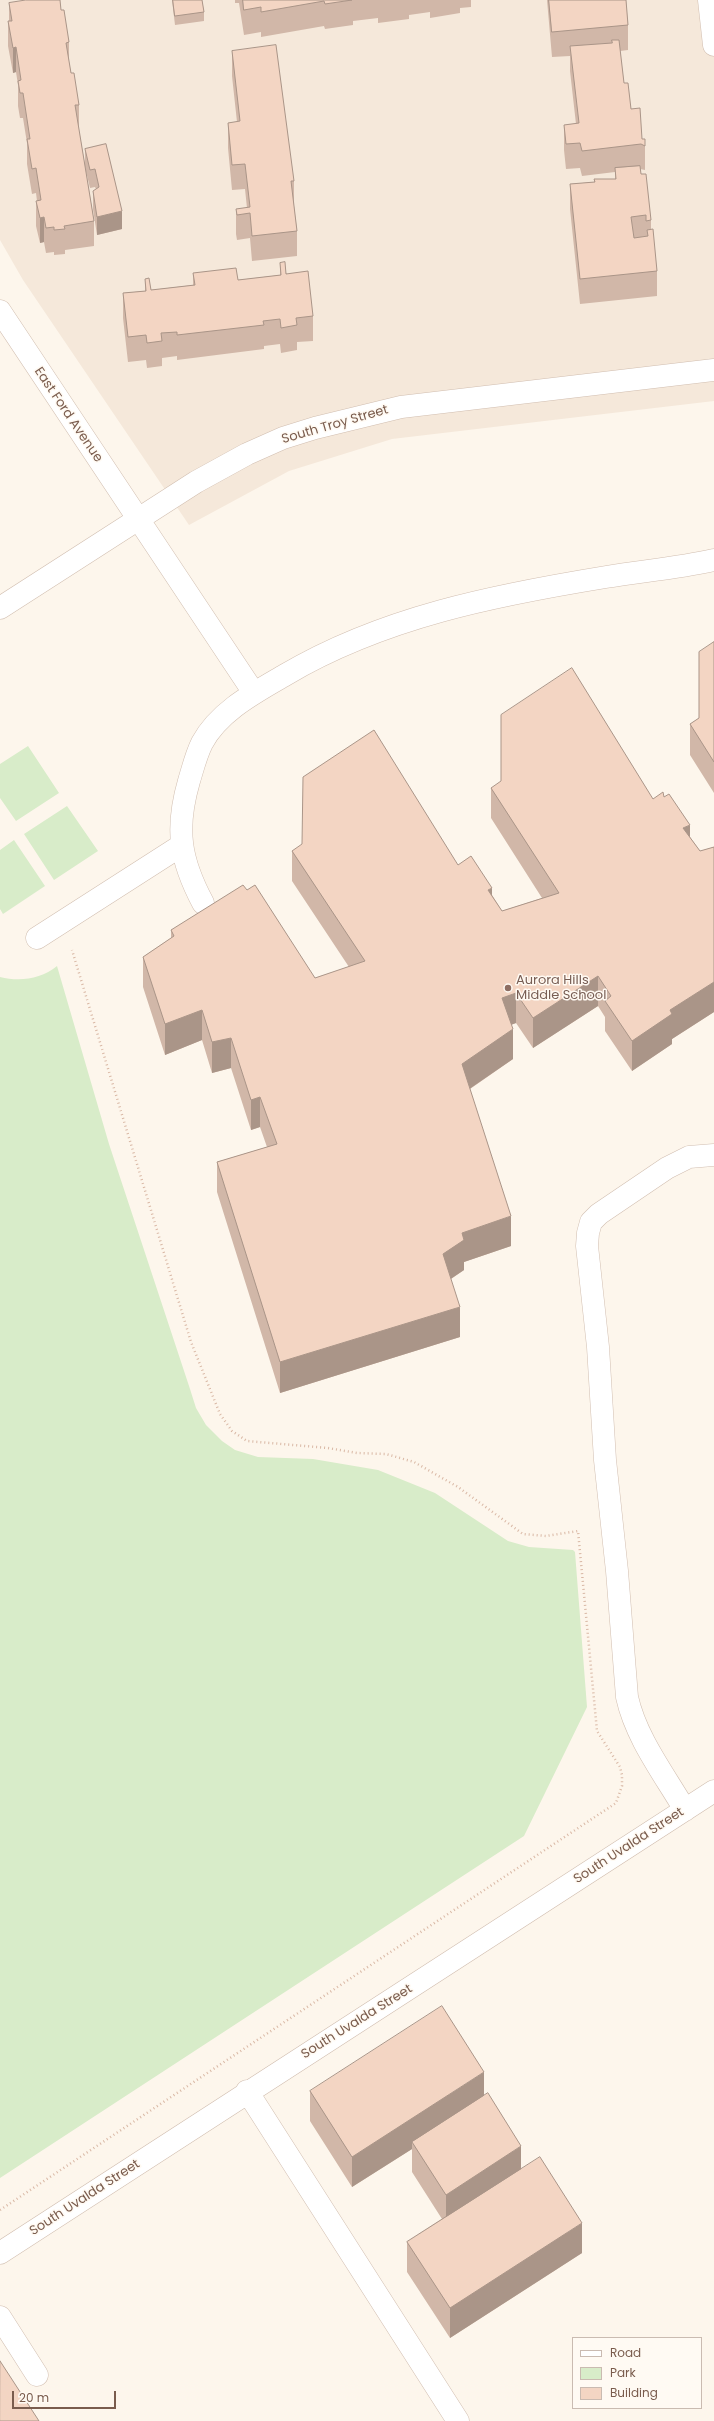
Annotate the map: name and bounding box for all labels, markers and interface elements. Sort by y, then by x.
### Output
street label: East Ford Avenue [30,365,106,465]
street label: South Troy Street [280,402,390,448]
place label: Aurora Hills Middle School [516,973,606,1004]
marker: Aurora Hills Middle School [503,983,513,993]
street label: South Uvalda Street [571,1805,687,1887]
street label: South Uvalda Street [299,1981,415,2063]
street label: South Uvalda Street [27,2157,143,2239]
legend [572,2337,702,2409]
text: Road [610,2344,641,2361]
text: Park [610,2364,636,2381]
scale bar [14,2383,118,2409]
text: Building [610,2384,658,2401]
text: 20 m [19,2389,49,2406]

